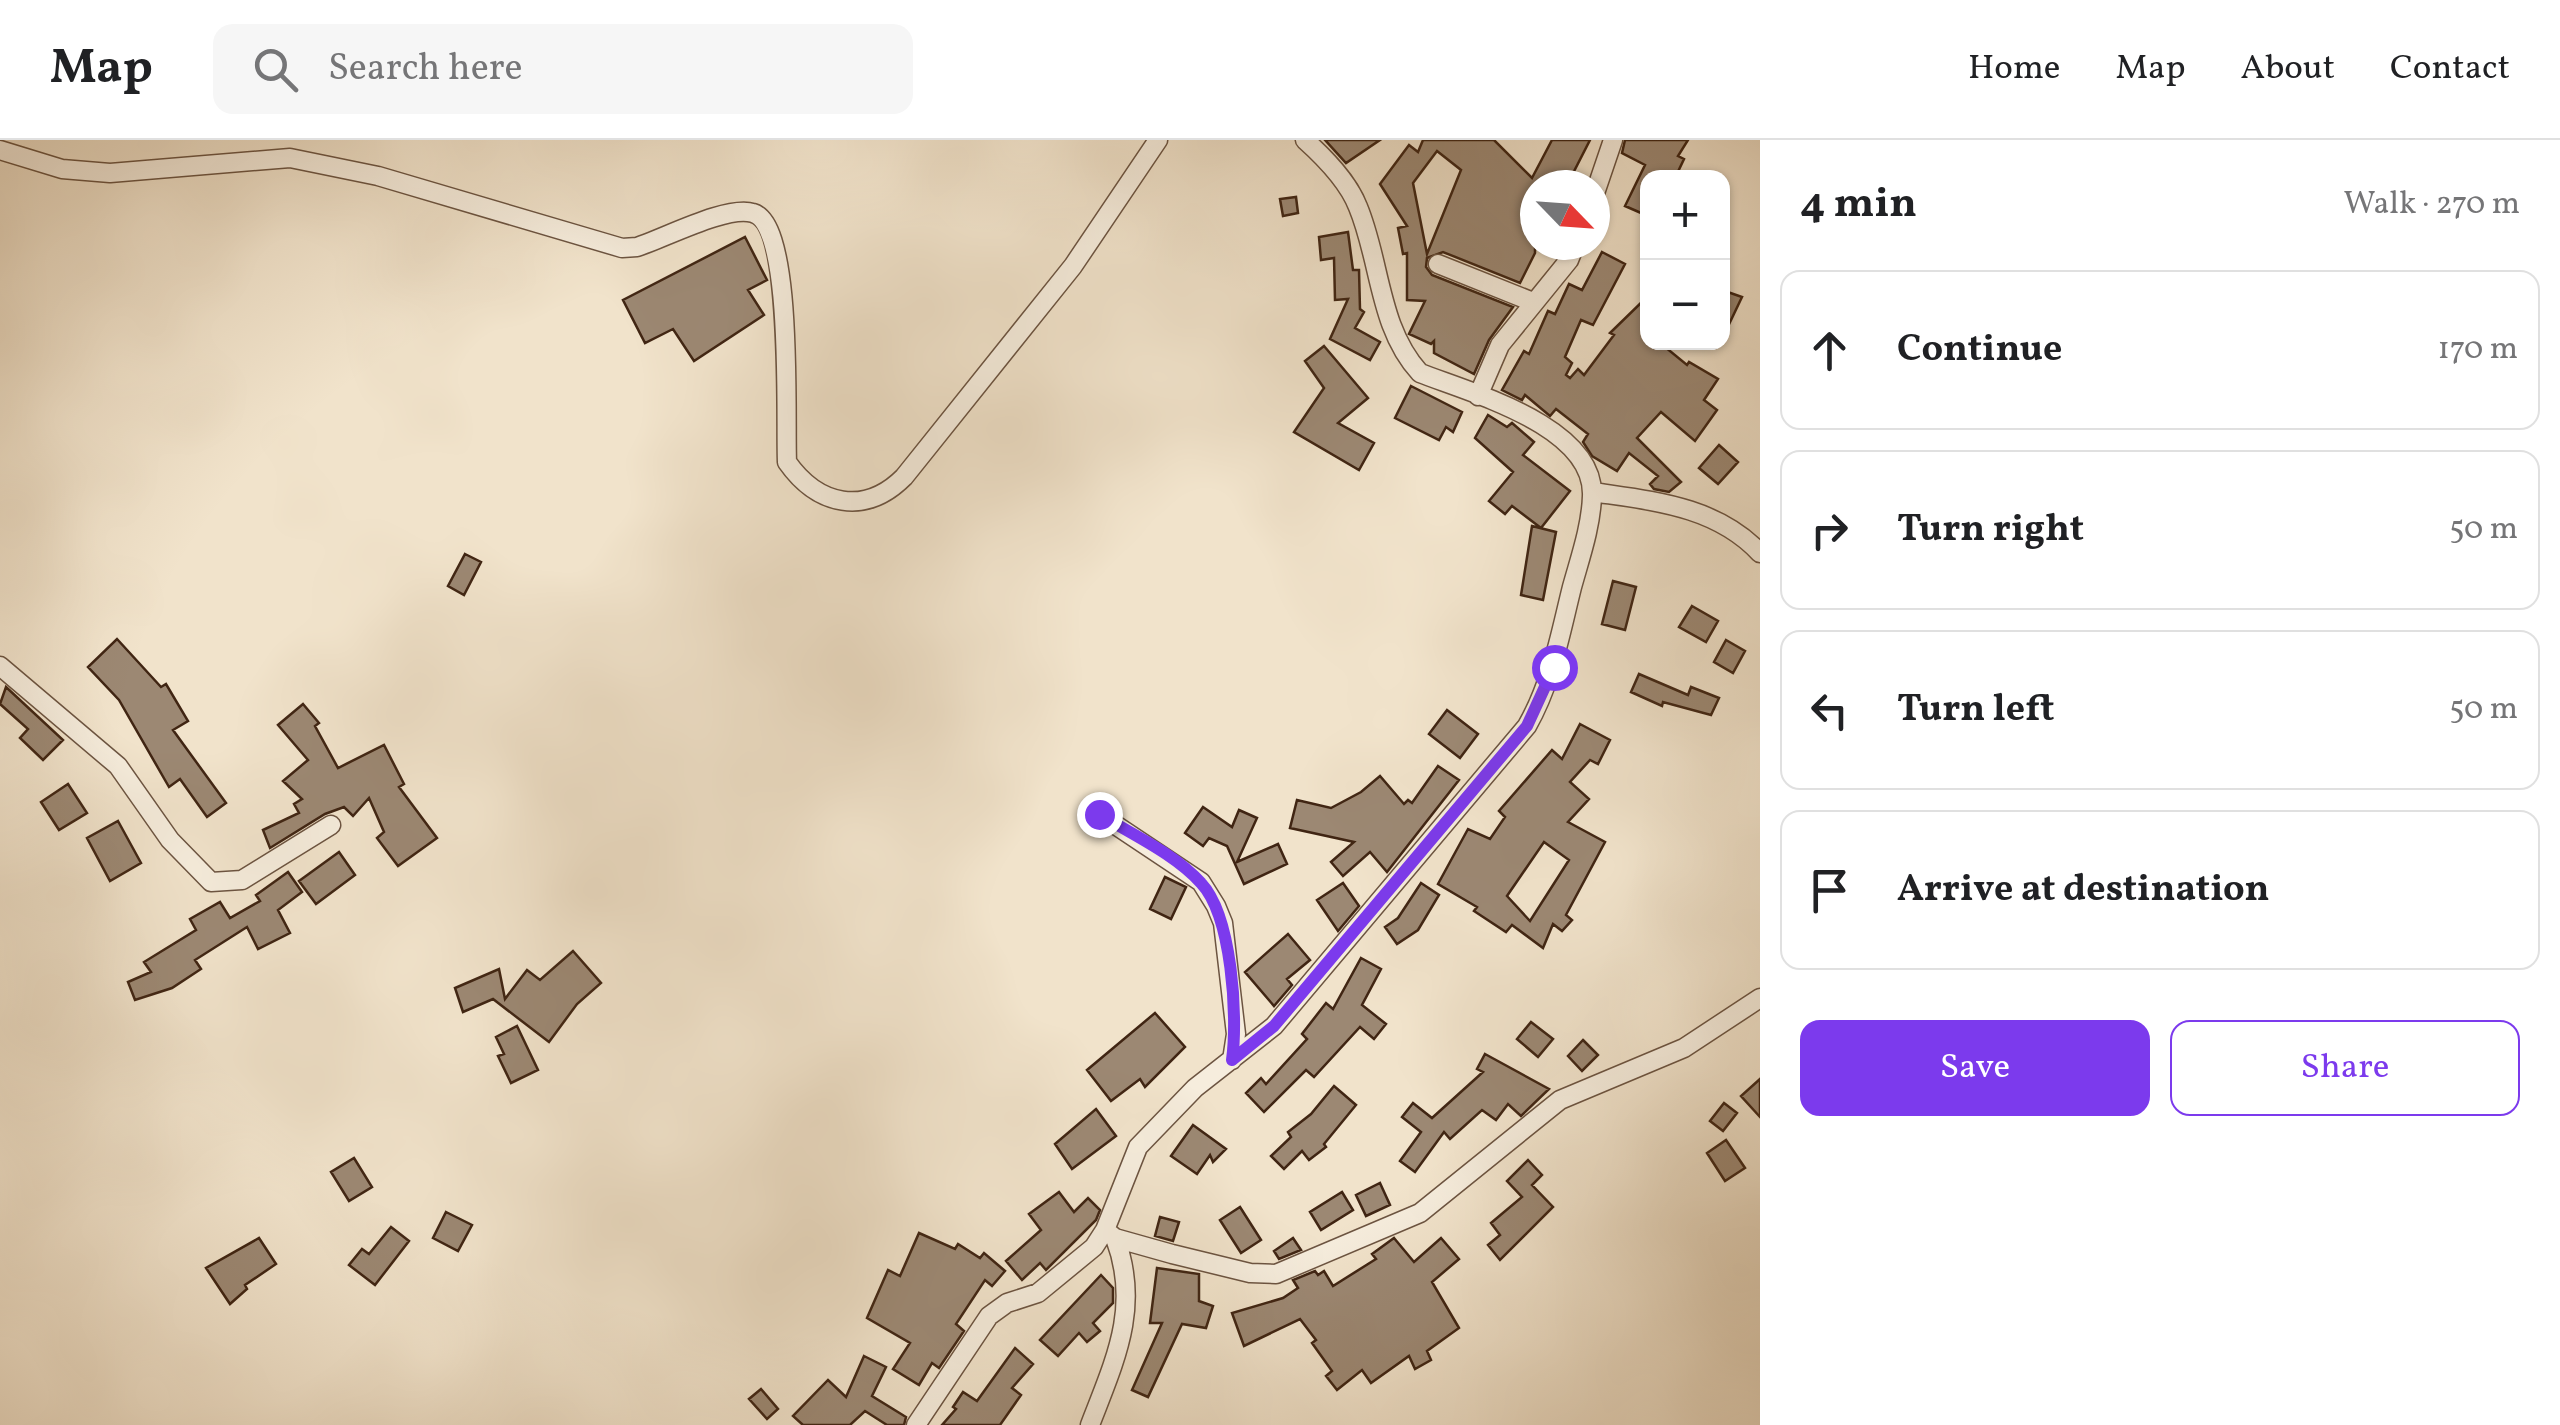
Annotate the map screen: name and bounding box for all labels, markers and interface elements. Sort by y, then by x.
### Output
search box [213,24,913,114]
text: Map [50,36,153,103]
icon: search [248,42,303,97]
text: Search here [328,43,523,96]
text: Home [1968,45,2060,93]
text: Map [2115,45,2186,93]
text: About [2241,45,2335,93]
text: Contact [2390,45,2510,93]
north arrow [1520,170,1610,260]
map controls [1640,170,1730,350]
button: + [1640,170,1730,260]
text: 4 min [1800,176,1917,235]
text: Walk · 270 m [2344,183,2520,227]
button: − [1640,260,1730,350]
icon: ahead [1802,323,1857,378]
text: Continue [1897,324,2062,377]
text: 170 m [2437,328,2518,372]
icon: right [1802,503,1857,558]
text: Turn right [1897,504,2084,557]
text: 50 m [2449,508,2518,552]
route start [1532,645,1578,691]
icon: left [1802,683,1857,738]
text: Turn left [1897,684,2054,737]
text: 50 m [2449,688,2518,732]
route end [1077,792,1123,838]
icon: arrive [1802,863,1857,918]
text: Arrive at destination [1897,864,2270,917]
button: Save [1800,1020,2150,1116]
button: Share [2170,1020,2520,1116]

